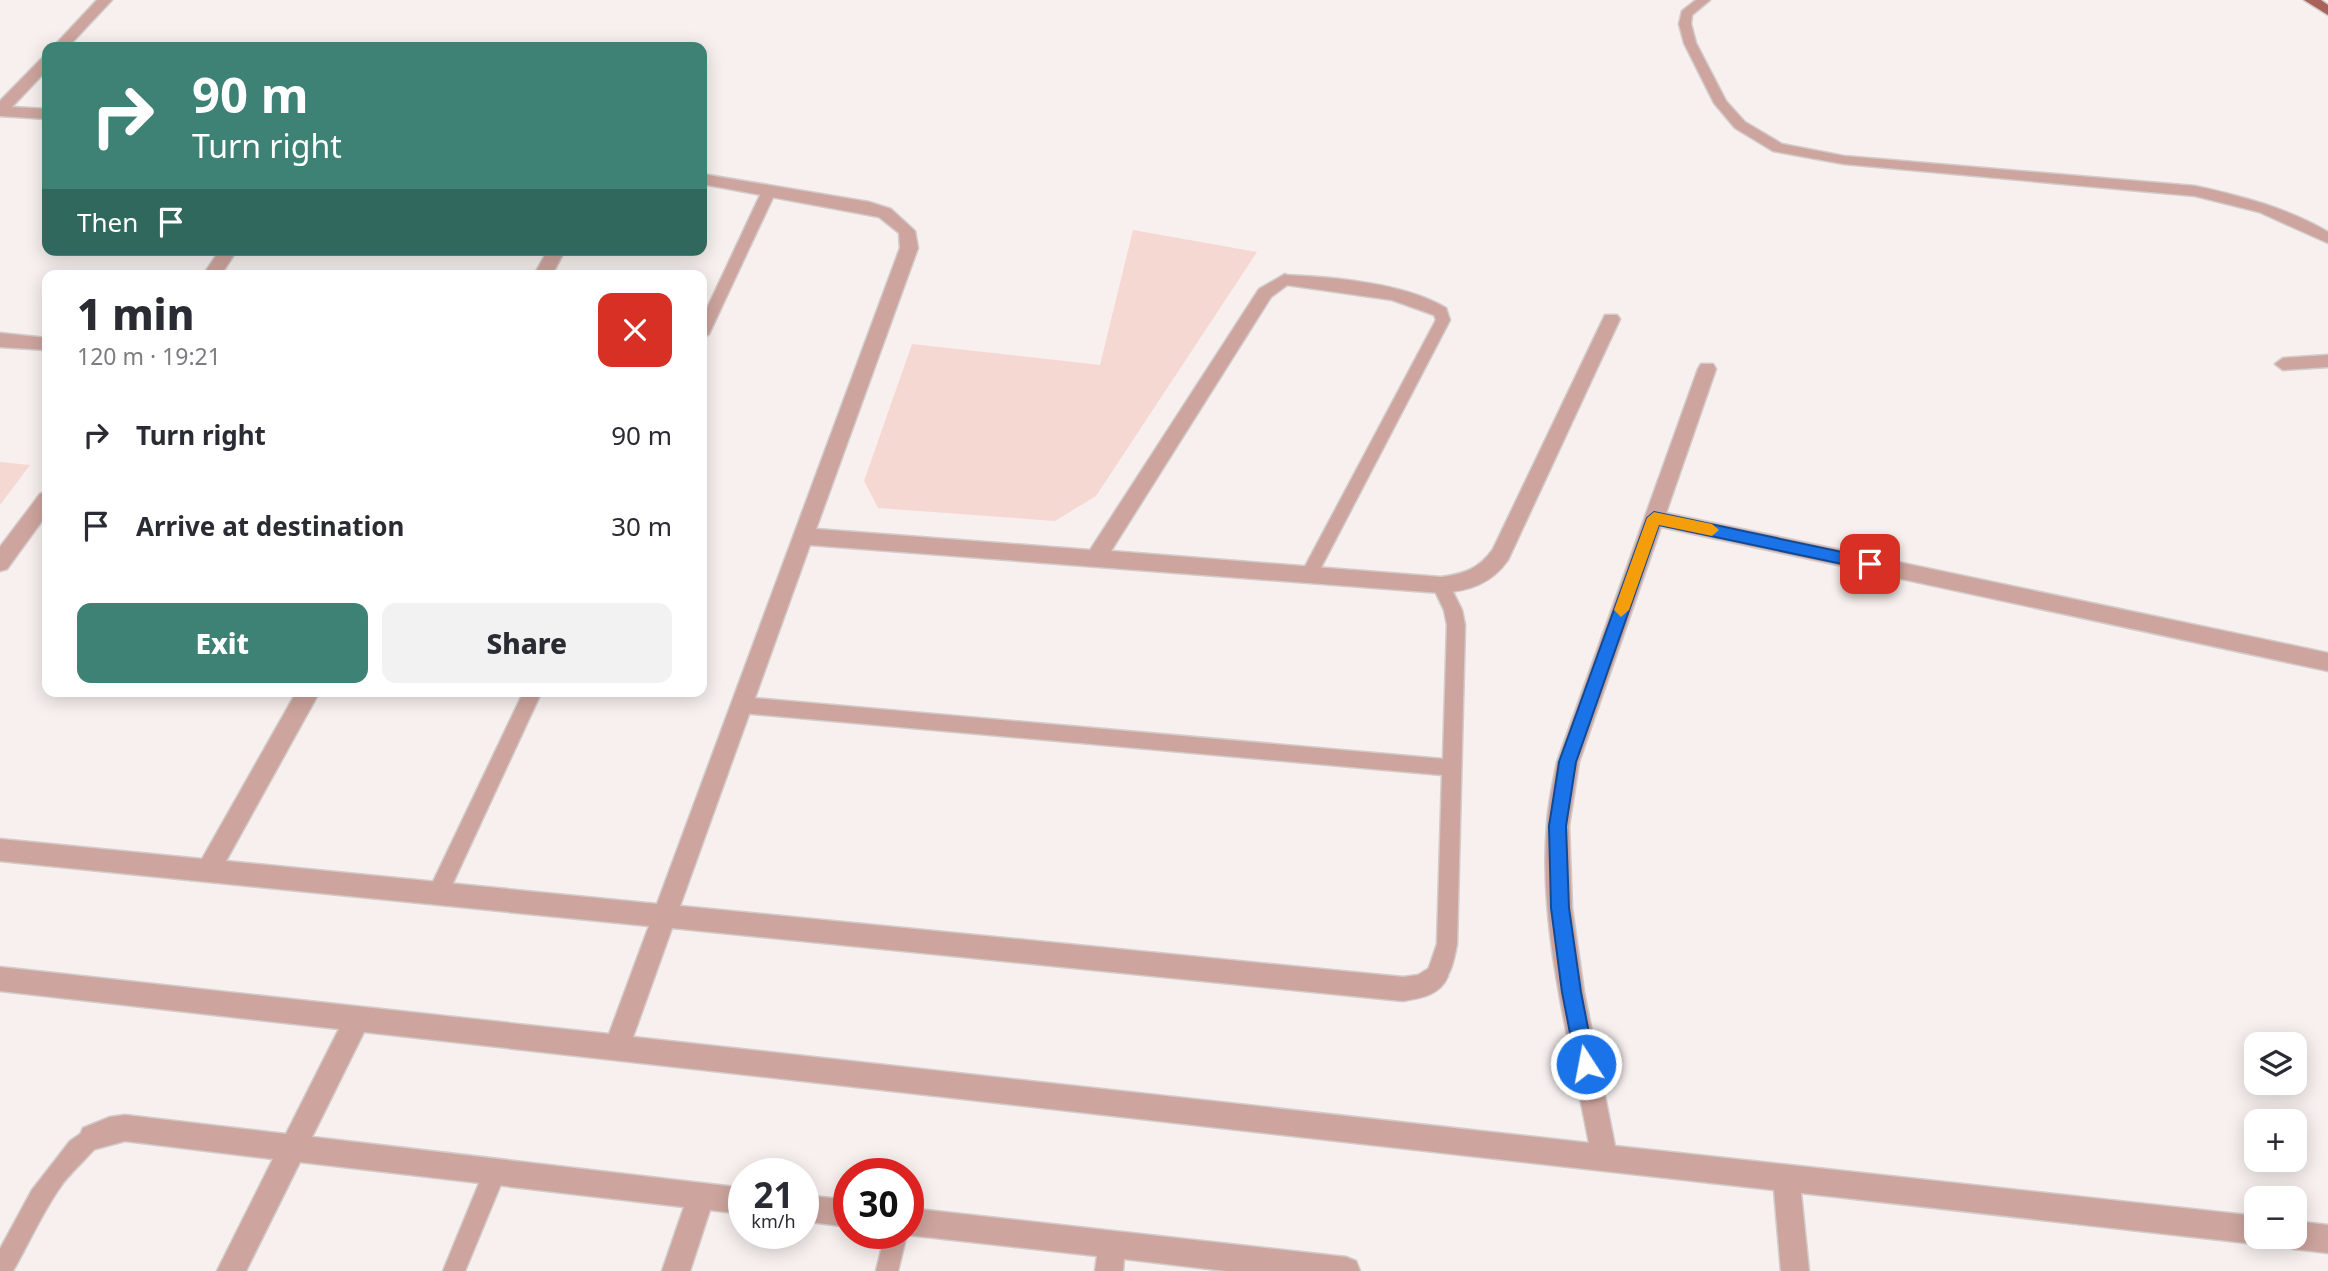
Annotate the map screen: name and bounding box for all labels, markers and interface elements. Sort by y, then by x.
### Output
text: 90 m [192,61,309,127]
icon: right [77,70,168,161]
text: Turn right [192,124,342,167]
icon: arrive [152,203,190,241]
text: Then [77,204,138,240]
text: 1 min [77,285,194,342]
button: close [598,293,672,367]
text: 120 m · 19:21 [77,340,221,372]
icon: right [77,416,115,454]
text: Turn right [136,417,266,453]
text: 90 m [611,417,672,453]
icon: arrive [77,507,115,545]
text: Arrive at destination [136,508,405,544]
text: 30 m [611,508,672,544]
pin [1840,534,1900,594]
icon: arrive [1851,545,1889,583]
button: Exit [77,603,368,683]
button: Share [382,603,672,683]
position arrow [1549,1027,1623,1101]
map controls [2244,1032,2307,1249]
button: layers [2244,1032,2307,1095]
button: + [2244,1109,2307,1172]
speed limit sign: 30 [833,1158,924,1249]
text: 21 [753,1171,794,1218]
button: − [2244,1186,2307,1249]
text: km/h [751,1209,796,1233]

